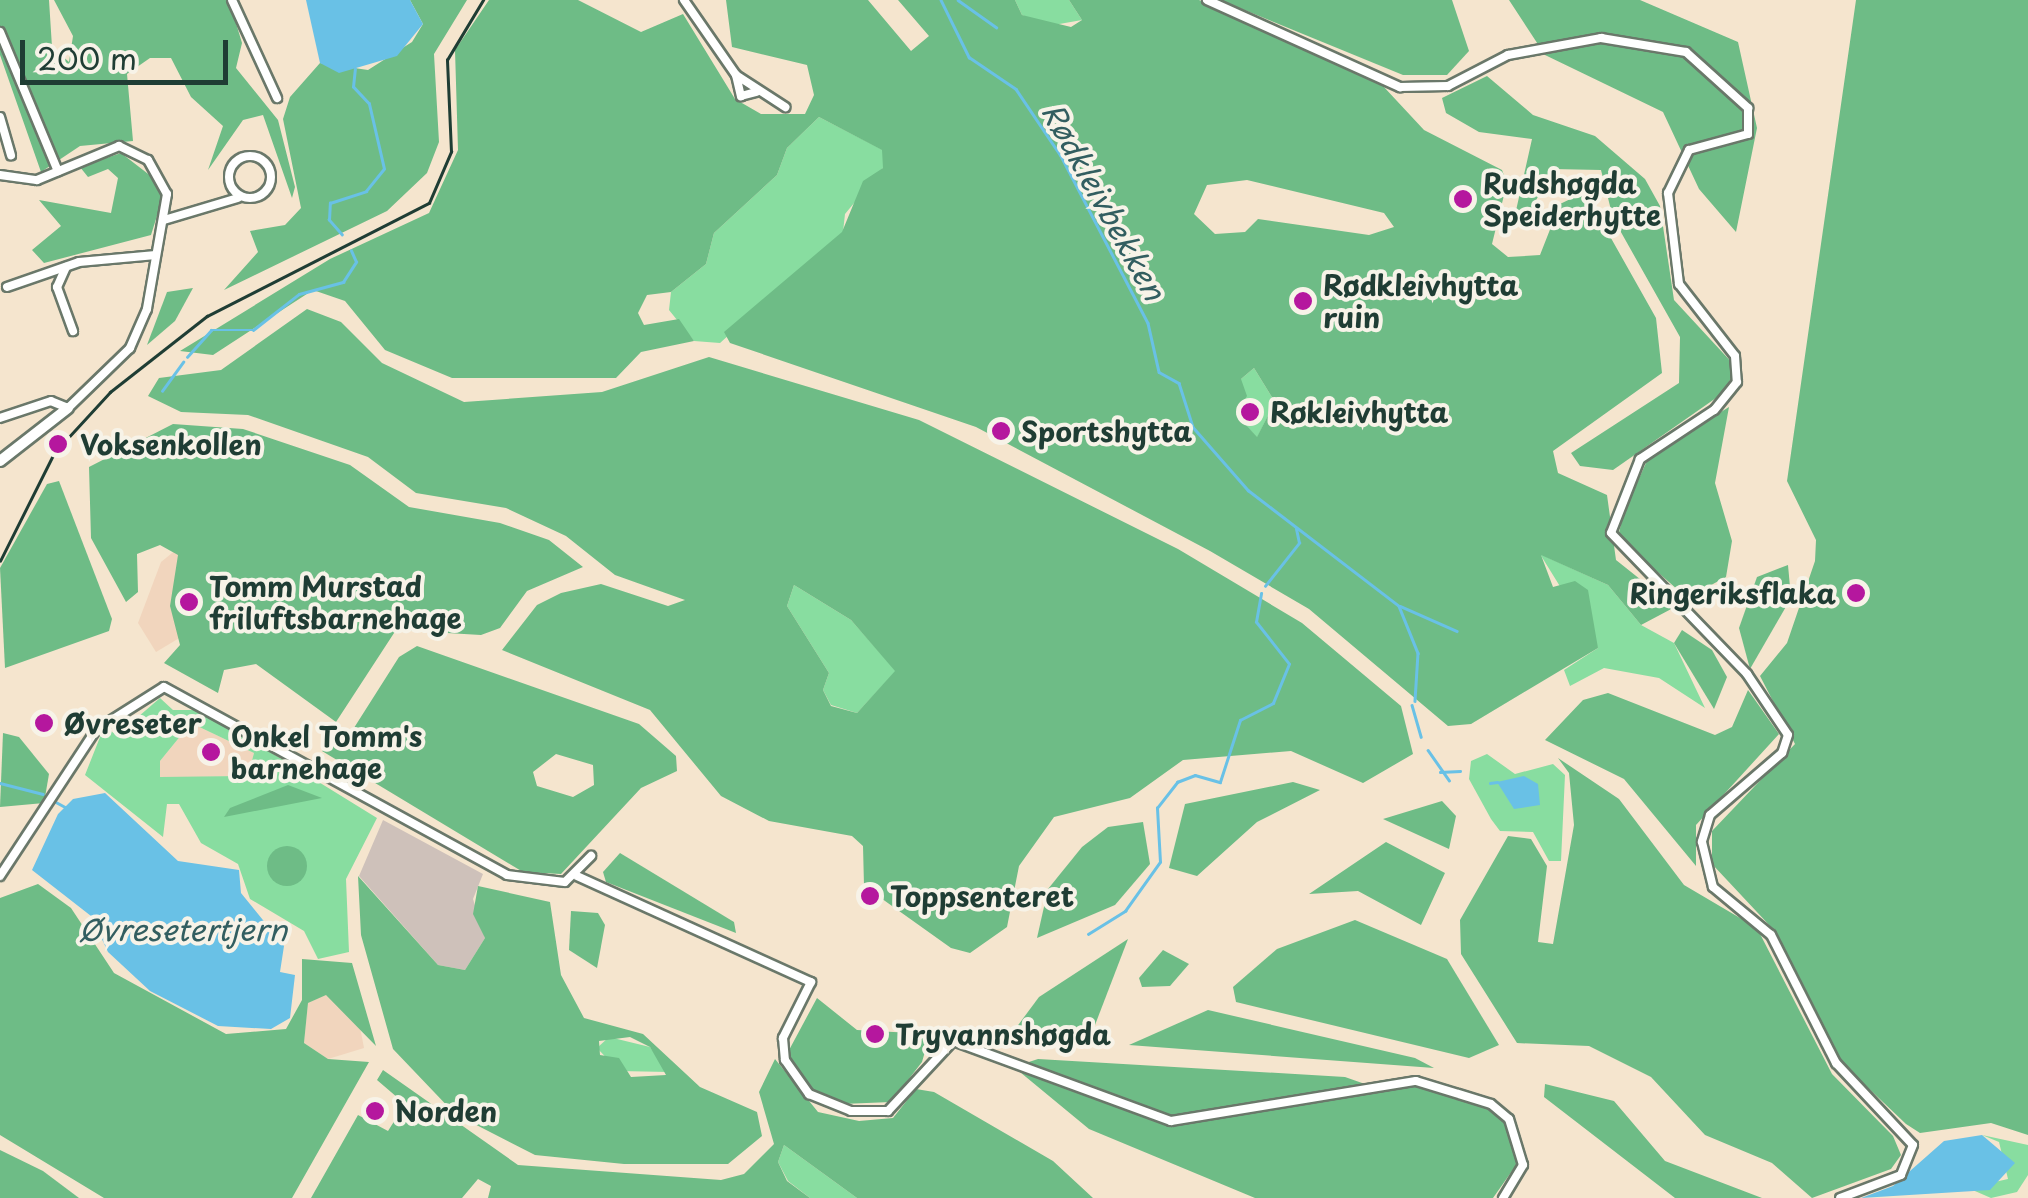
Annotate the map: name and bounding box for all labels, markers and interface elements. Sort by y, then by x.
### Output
scale bar [25,20,232,82]
text: 200 m [37,35,137,80]
water label: Rødkleivbekken [1035,96,1173,306]
place label: Rudshøgda Speiderhytte [1483,166,1661,232]
marker: Rudshøgda Speiderhytte [1452,188,1474,210]
place label: Rødkleivhytta ruin [1323,268,1519,334]
marker: Rødkleivhytta ruin [1292,290,1314,312]
place label: Røkleivhytta [1270,395,1449,429]
marker: Røkleivhytta [1239,401,1261,423]
place label: Sportshytta [1021,414,1192,448]
marker: Sportshytta [990,420,1012,442]
place label: Voksenkollen [80,427,262,461]
marker: Voksenkollen [45,431,71,457]
place label: Tomm Murstad friluftsbarnehage [209,569,462,635]
place label: Ringeriksflaka [1630,576,1836,610]
marker: Ringeriksflaka [1845,582,1867,604]
marker: Tomm Murstad friluftsbarnehage [178,591,200,613]
place label: Øvreseter [64,706,202,740]
marker: Øvreseter [33,712,55,734]
place label: Onkel Tomm's barnehage [231,719,425,785]
marker: Onkel Tomm's barnehage [200,741,222,763]
place label: Toppsenteret [890,879,1074,913]
marker: Toppsenteret [859,885,881,907]
water label: Øvresetertjern [79,911,287,947]
place label: Tryvannshøgda [895,1017,1111,1051]
marker: Tryvannshøgda [864,1023,886,1045]
place label: Norden [395,1094,497,1128]
marker: Norden [364,1100,386,1122]

